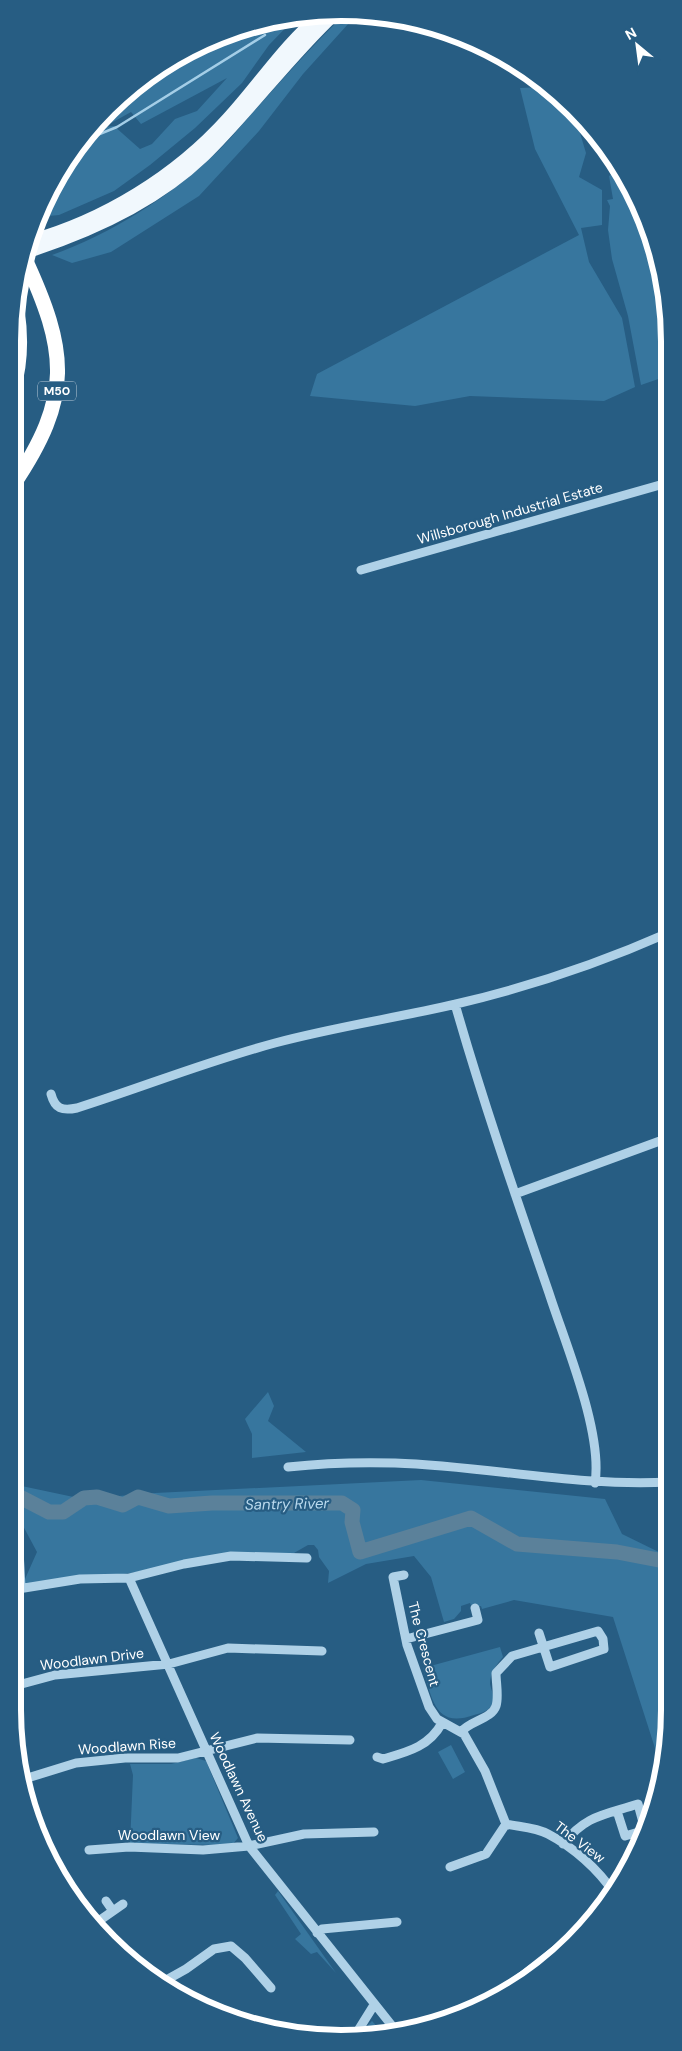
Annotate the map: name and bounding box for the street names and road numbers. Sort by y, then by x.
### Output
road number: M50 [38,382,76,401]
street label: Willsborough Industrial Estate [415,478,605,548]
street label: The Crescent [404,1600,444,1688]
street label: Woodlawn Drive [39,1644,145,1674]
street label: Woodlawn Avenue [206,1729,272,1845]
street label: Woodlawn Rise [78,1734,177,1758]
street label: The View [551,1817,609,1867]
street label: Woodlawn View [118,1826,220,1844]

